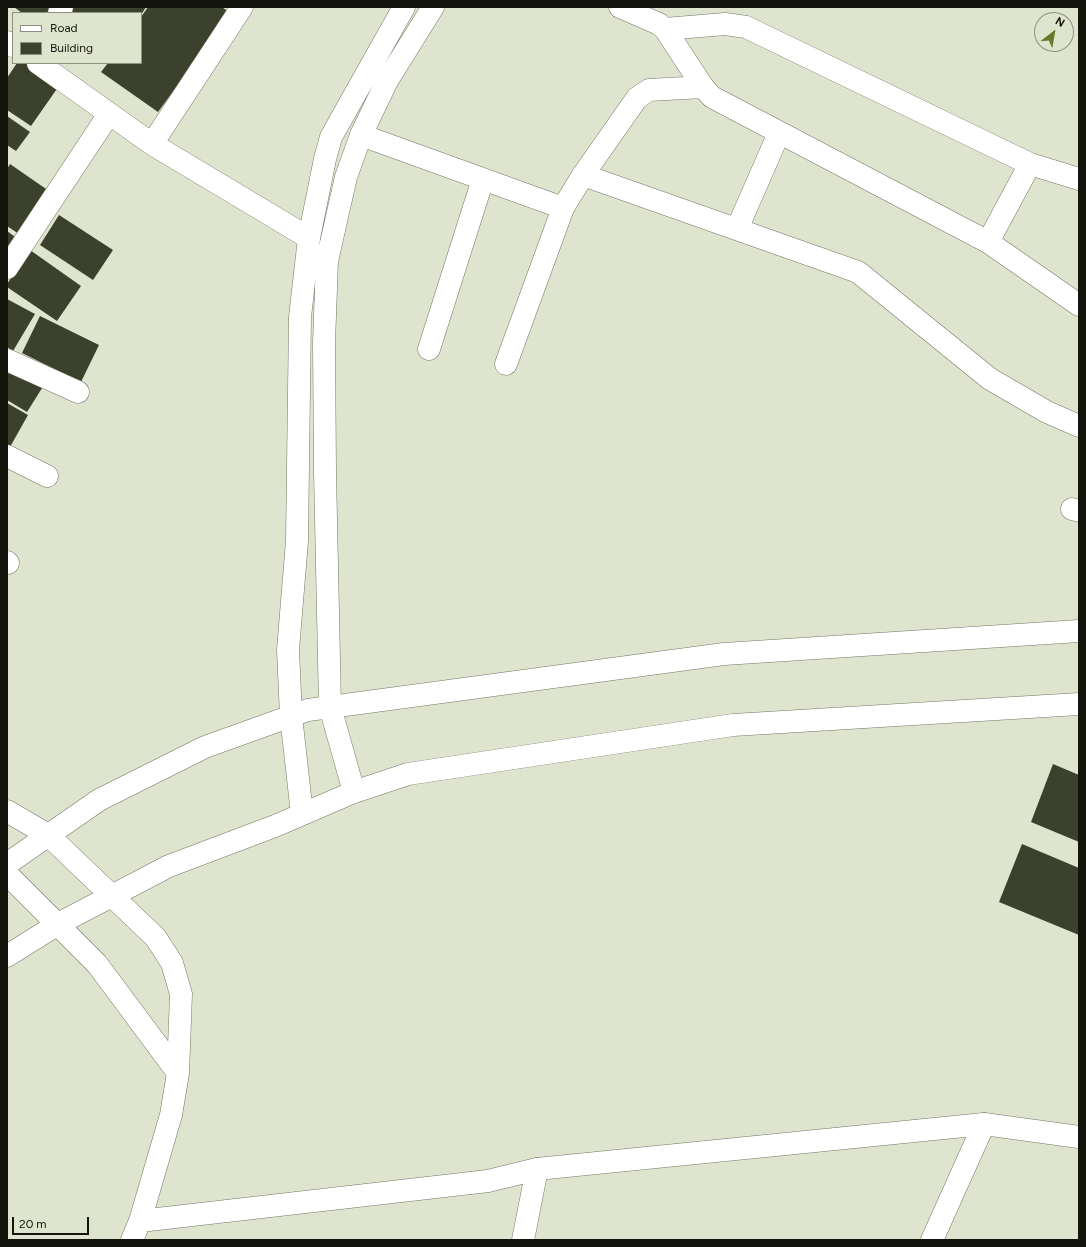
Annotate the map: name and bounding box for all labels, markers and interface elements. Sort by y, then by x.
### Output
legend [12,12,142,64]
north arrow [1034,12,1074,52]
text: N [1053,14,1067,30]
text: Road [50,21,78,35]
text: Building [50,41,93,55]
scale bar [14,1209,91,1235]
text: 20 m [19,1217,47,1231]

